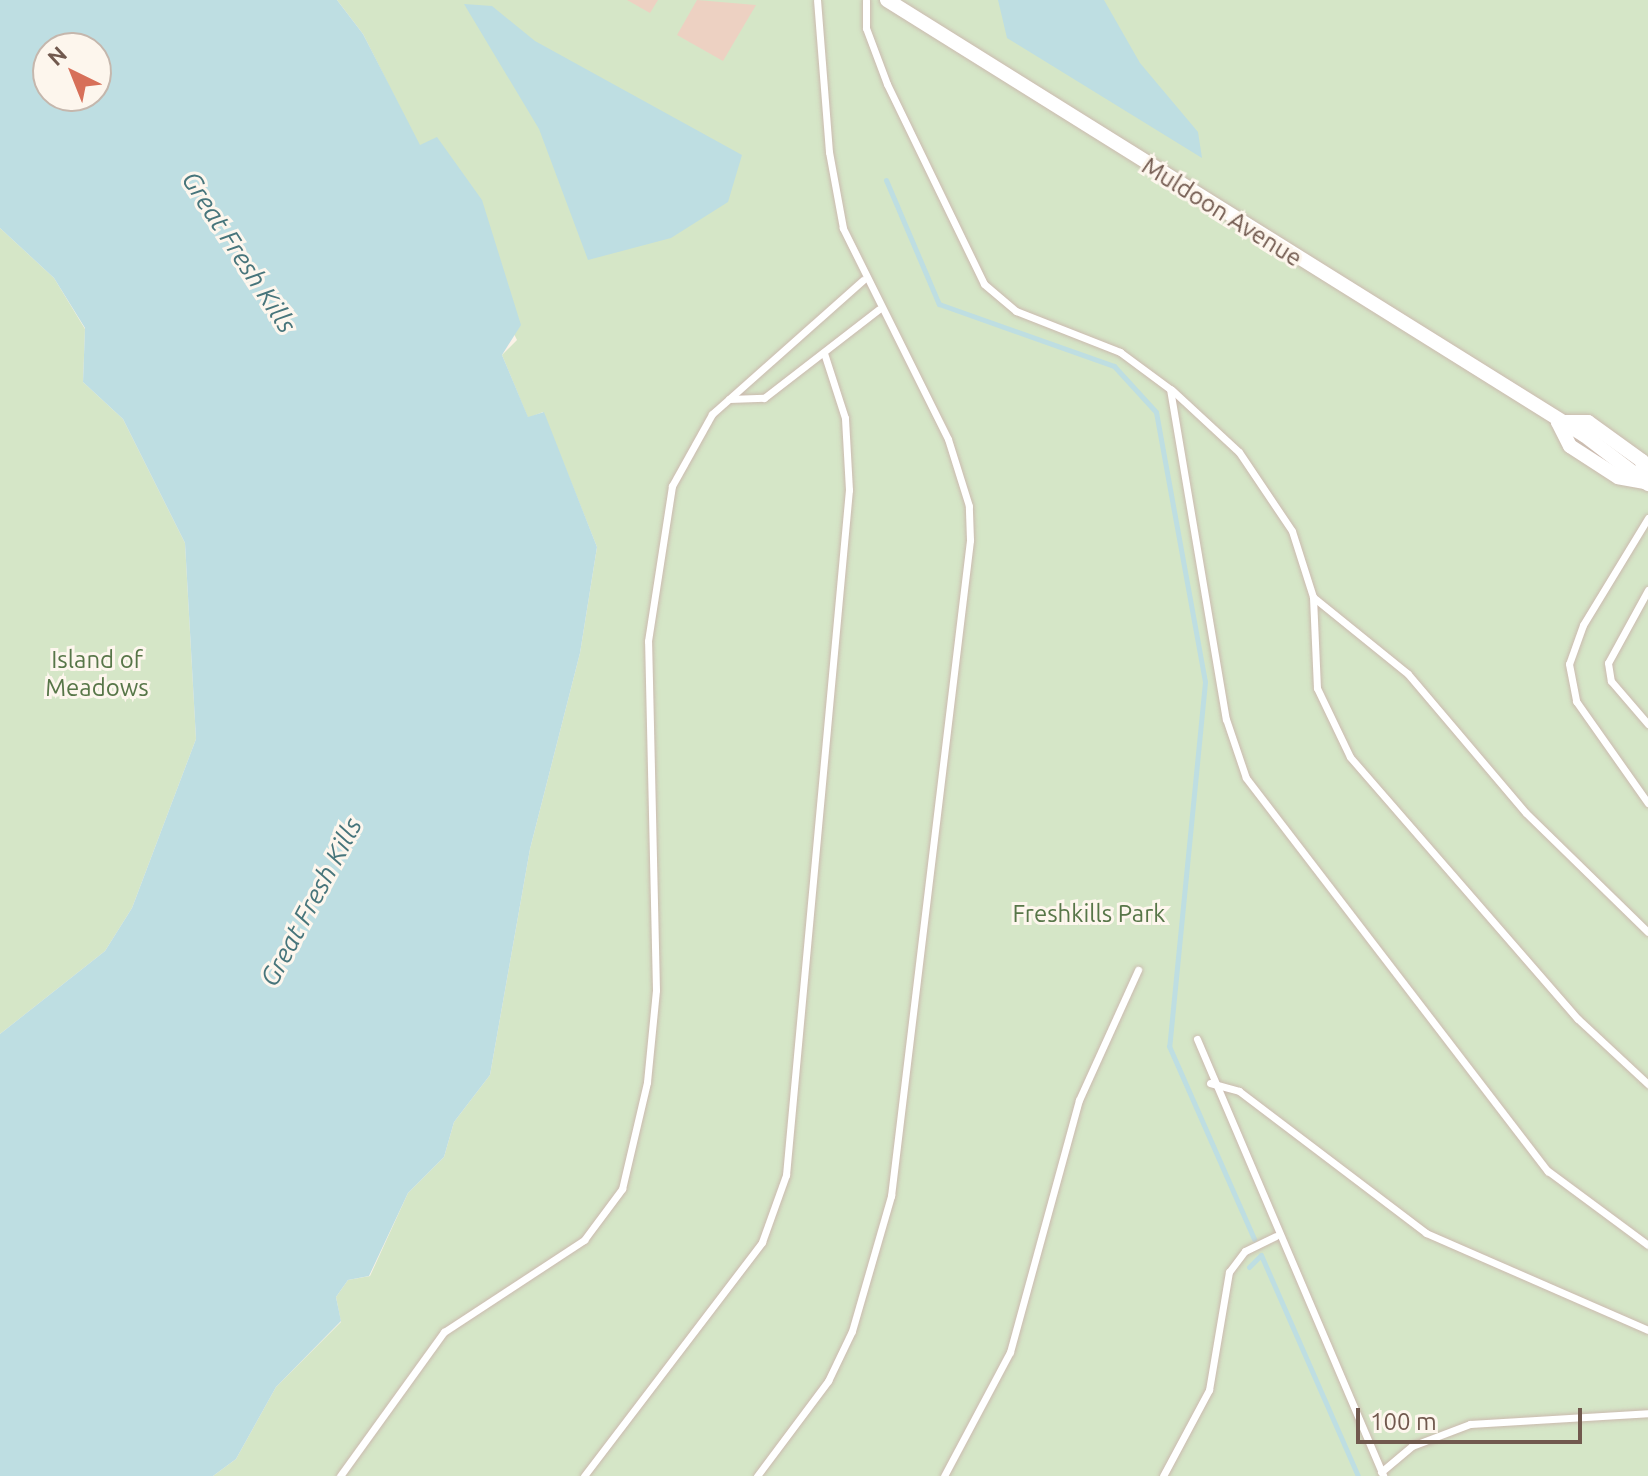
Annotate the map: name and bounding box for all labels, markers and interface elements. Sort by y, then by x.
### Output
north arrow [32,32,112,112]
text: N [42,41,71,70]
street label: Muldoon Avenue [1137,151,1307,273]
water label: Great Fresh Kills [175,165,303,339]
park label: Island of Meadows [45,646,149,702]
water label: Great Fresh Kills [253,812,369,992]
park label: Freshkills Park [1013,900,1165,928]
scale bar [1360,1392,1586,1442]
text: 100 m [1370,1408,1437,1435]

